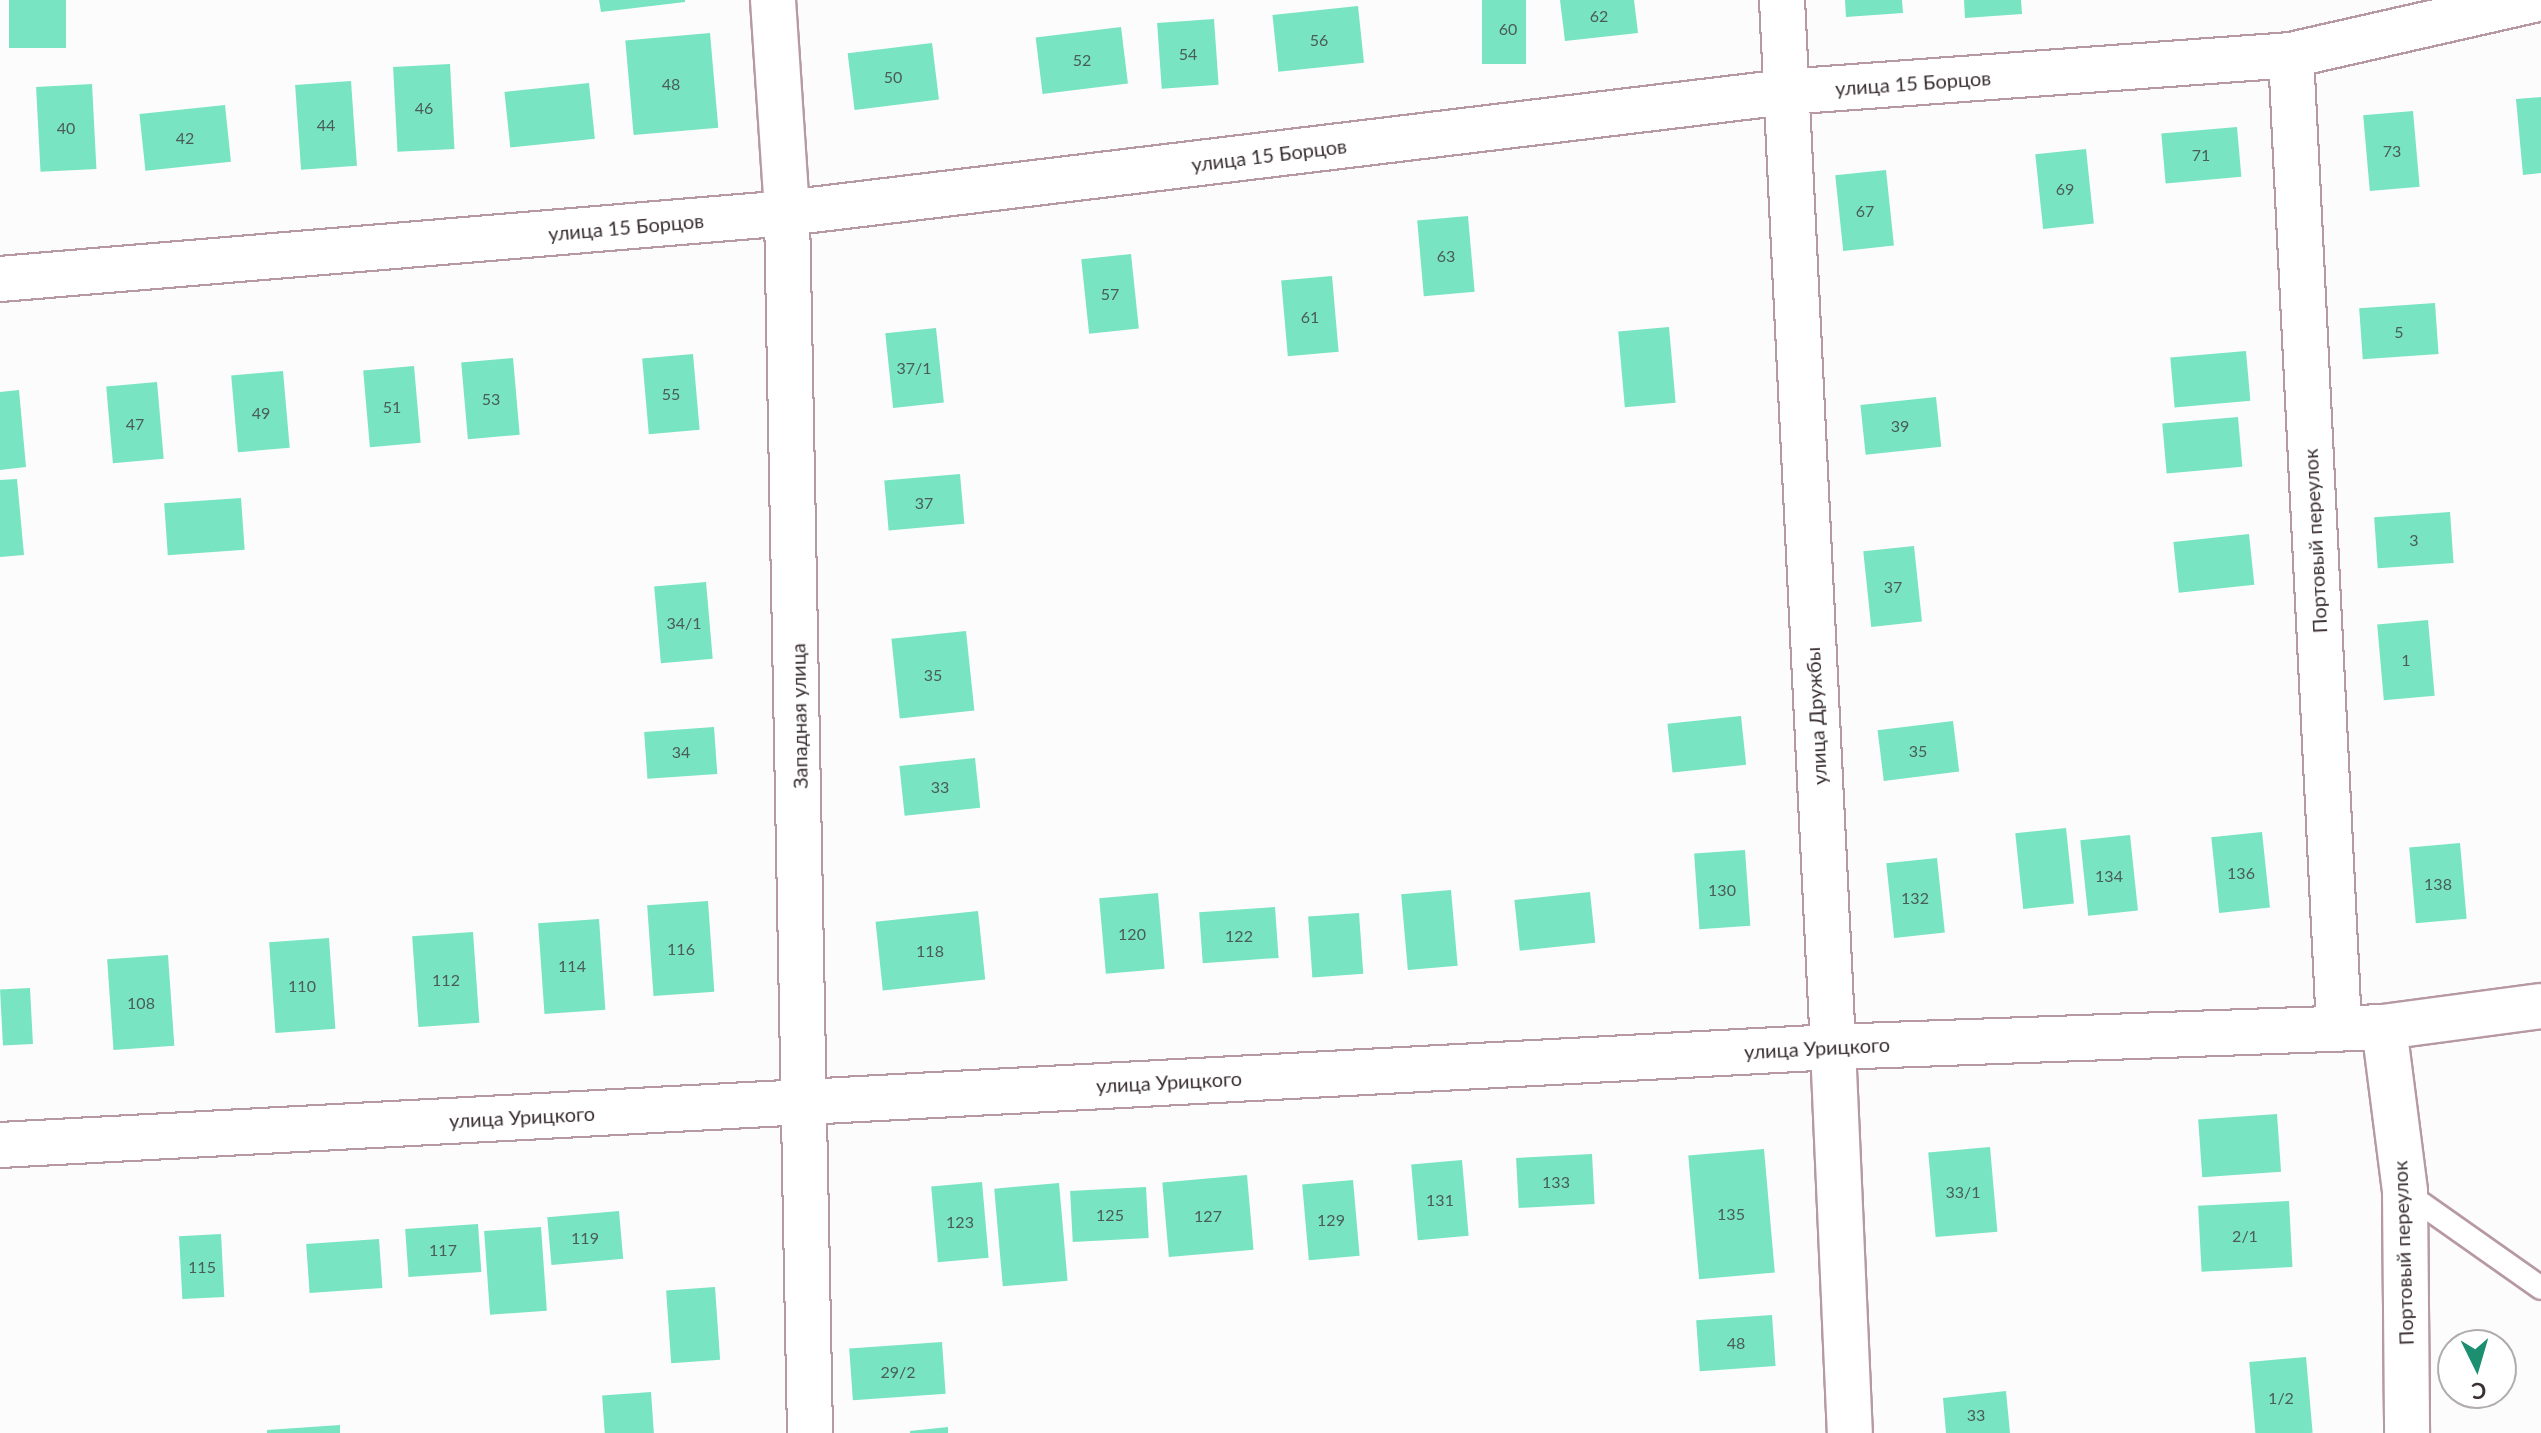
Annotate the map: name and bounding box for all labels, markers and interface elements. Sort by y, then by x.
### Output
house number: 62 [1590,6,1608,26]
house number: 60 [1499,19,1517,39]
house number: 56 [1310,30,1328,50]
house number: 54 [1179,44,1197,64]
house number: 52 [1073,50,1091,70]
street label: улица 15 Борцов [1834,66,1992,100]
house number: 50 [884,67,902,87]
house number: 48 [662,74,680,94]
house number: 46 [415,98,433,118]
house number: 44 [317,115,335,135]
house number: 40 [57,118,75,138]
house number: 42 [176,128,194,148]
street label: улица 15 Борцов [1190,134,1348,176]
house number: 73 [2383,141,2401,161]
house number: 71 [2192,145,2210,165]
house number: 69 [2056,179,2074,199]
house number: 67 [1856,201,1874,221]
street label: улица 15 Борцов [547,208,705,246]
house number: 63 [1437,246,1455,266]
house number: 57 [1101,284,1119,304]
house number: 61 [1301,307,1319,327]
house number: 5 [2394,322,2404,342]
house number: 37/1 [896,358,932,378]
house number: 55 [662,384,680,404]
house number: 53 [482,389,500,409]
house number: 51 [383,397,401,417]
house number: 49 [252,403,270,423]
house number: 47 [126,414,144,434]
house number: 39 [1891,416,1909,436]
street label: Портовый переулок [2298,448,2332,634]
house number: 37 [915,493,933,513]
house number: 3 [2409,530,2419,550]
house number: 37 [1884,577,1902,597]
house number: 34/1 [666,613,702,633]
street label: Западная улица [786,643,812,789]
street label: улица Дружбы [1800,646,1832,786]
house number: 1 [2401,650,2411,670]
house number: 35 [924,665,942,685]
house number: 35 [1909,741,1927,761]
house number: 34 [672,742,690,762]
house number: 33 [931,777,949,797]
house number: 136 [2227,863,2255,883]
house number: 134 [2095,866,2123,886]
house number: 138 [2424,874,2452,894]
house number: 130 [1708,880,1736,900]
house number: 132 [1901,888,1929,908]
house number: 120 [1118,924,1146,944]
house number: 122 [1225,926,1253,946]
house number: 116 [667,939,695,959]
house number: 118 [916,941,944,961]
house number: 114 [558,956,586,976]
house number: 112 [432,970,460,990]
house number: 110 [288,976,316,996]
house number: 108 [127,993,155,1013]
street label: улица Урицкого [1743,1032,1891,1064]
street label: улица Урицкого [1095,1066,1243,1098]
street label: улица Урицкого [448,1101,596,1133]
street label: Портовый переулок [2388,1160,2418,1346]
house number: 133 [1542,1172,1570,1192]
house number: 33/1 [1945,1182,1981,1202]
house number: 131 [1426,1190,1454,1210]
house number: 135 [1717,1204,1745,1224]
house number: 125 [1096,1205,1124,1225]
house number: 127 [1194,1206,1222,1226]
house number: 129 [1317,1210,1345,1230]
house number: 123 [946,1212,974,1232]
house number: 2/1 [2232,1226,2258,1246]
house number: 119 [571,1228,599,1248]
house number: 117 [429,1240,457,1260]
house number: 115 [188,1257,216,1277]
north arrow [2437,1329,2517,1409]
house number: 48 [1727,1333,1745,1353]
house number: 29/2 [880,1362,916,1382]
text: С [2471,1377,2487,1405]
house number: 1/2 [2268,1388,2294,1408]
house number: 33 [1967,1405,1985,1425]

